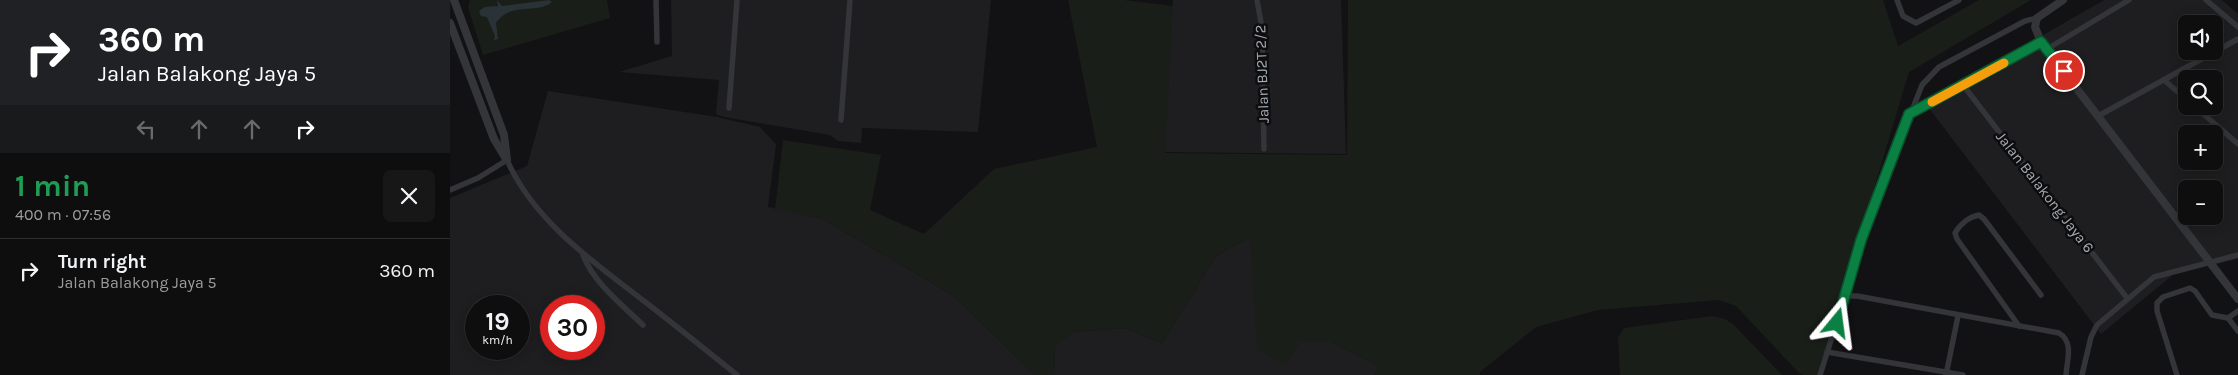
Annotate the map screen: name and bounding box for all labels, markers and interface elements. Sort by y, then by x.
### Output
map controls [2178,15,2223,225]
button: sound [2178,15,2223,60]
text: 360 m [98,19,205,60]
icon: right [15,20,80,85]
street label: Jalan BJ2T 2/2 [1251,25,1273,123]
pin [2043,50,2085,92]
icon: arrive [2050,57,2078,85]
text: Jalan Balakong Jaya 5 [98,61,316,87]
button: search [2178,70,2223,115]
icon: left [132,115,160,143]
icon: ahead [185,115,213,143]
icon: ahead [238,115,266,143]
icon: right [291,115,319,143]
button: + [2178,125,2223,170]
street label: Jalan Balakong Jaya 6 [1992,128,2098,256]
text: 1 min [15,168,90,204]
button: close [383,170,435,222]
button: − [2178,180,2223,225]
text: 400 m · 07:56 [15,205,111,224]
text: Turn right [58,251,147,273]
icon: right [15,257,43,285]
text: 360 m [379,260,435,282]
text: Jalan Balakong Jaya 5 [58,273,217,292]
speed limit sign: 30 [540,295,605,360]
position arrow [1810,296,1862,348]
text: 19 [485,307,510,336]
text: km/h [482,333,513,347]

